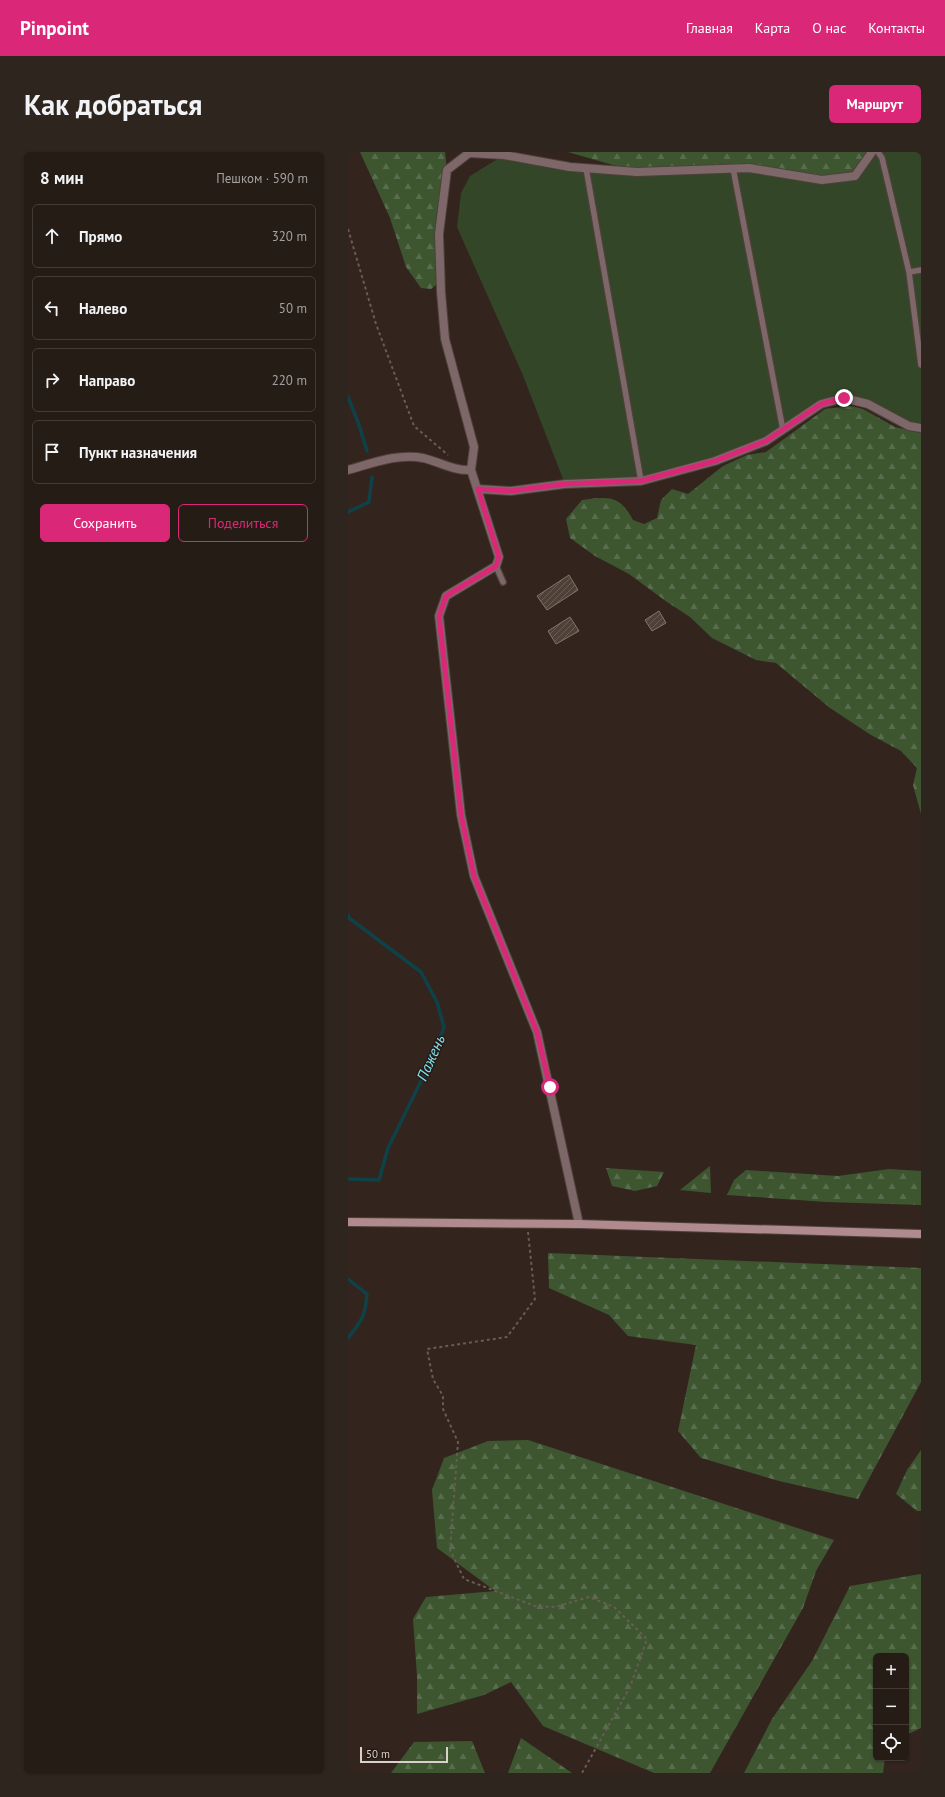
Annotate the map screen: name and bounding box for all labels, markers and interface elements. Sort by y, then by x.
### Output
text: Pinpoint [20,16,89,40]
text: Главная [686,19,733,37]
text: Карта [755,19,790,37]
text: О нас [812,19,846,37]
text: Контакты [868,19,925,37]
button: Маршрут [829,85,921,123]
text: Как добраться [24,86,202,123]
text: 8 мин [40,167,84,189]
text: Пешком · 590 m [216,170,308,187]
icon: ahead [41,225,63,247]
text: Прямо [79,227,122,246]
text: 320 m [272,228,307,245]
icon: left [41,297,63,319]
text: Налево [79,299,127,318]
text: 50 m [279,300,307,317]
icon: right [41,369,63,391]
text: Направо [79,371,135,390]
text: 220 m [272,372,307,389]
route end [835,389,853,407]
icon: arrive [41,441,63,463]
text: Пункт назначения [79,443,197,462]
button: Сохранить [40,504,170,542]
button: Поделиться [178,504,308,542]
water label: Пажень [412,1032,449,1084]
route start [541,1078,559,1096]
map controls [873,1653,909,1761]
button: + [873,1653,909,1689]
button: − [873,1689,909,1725]
button: locate [873,1725,909,1761]
scale bar [360,1745,448,1764]
text: 50 m [366,1747,390,1761]

